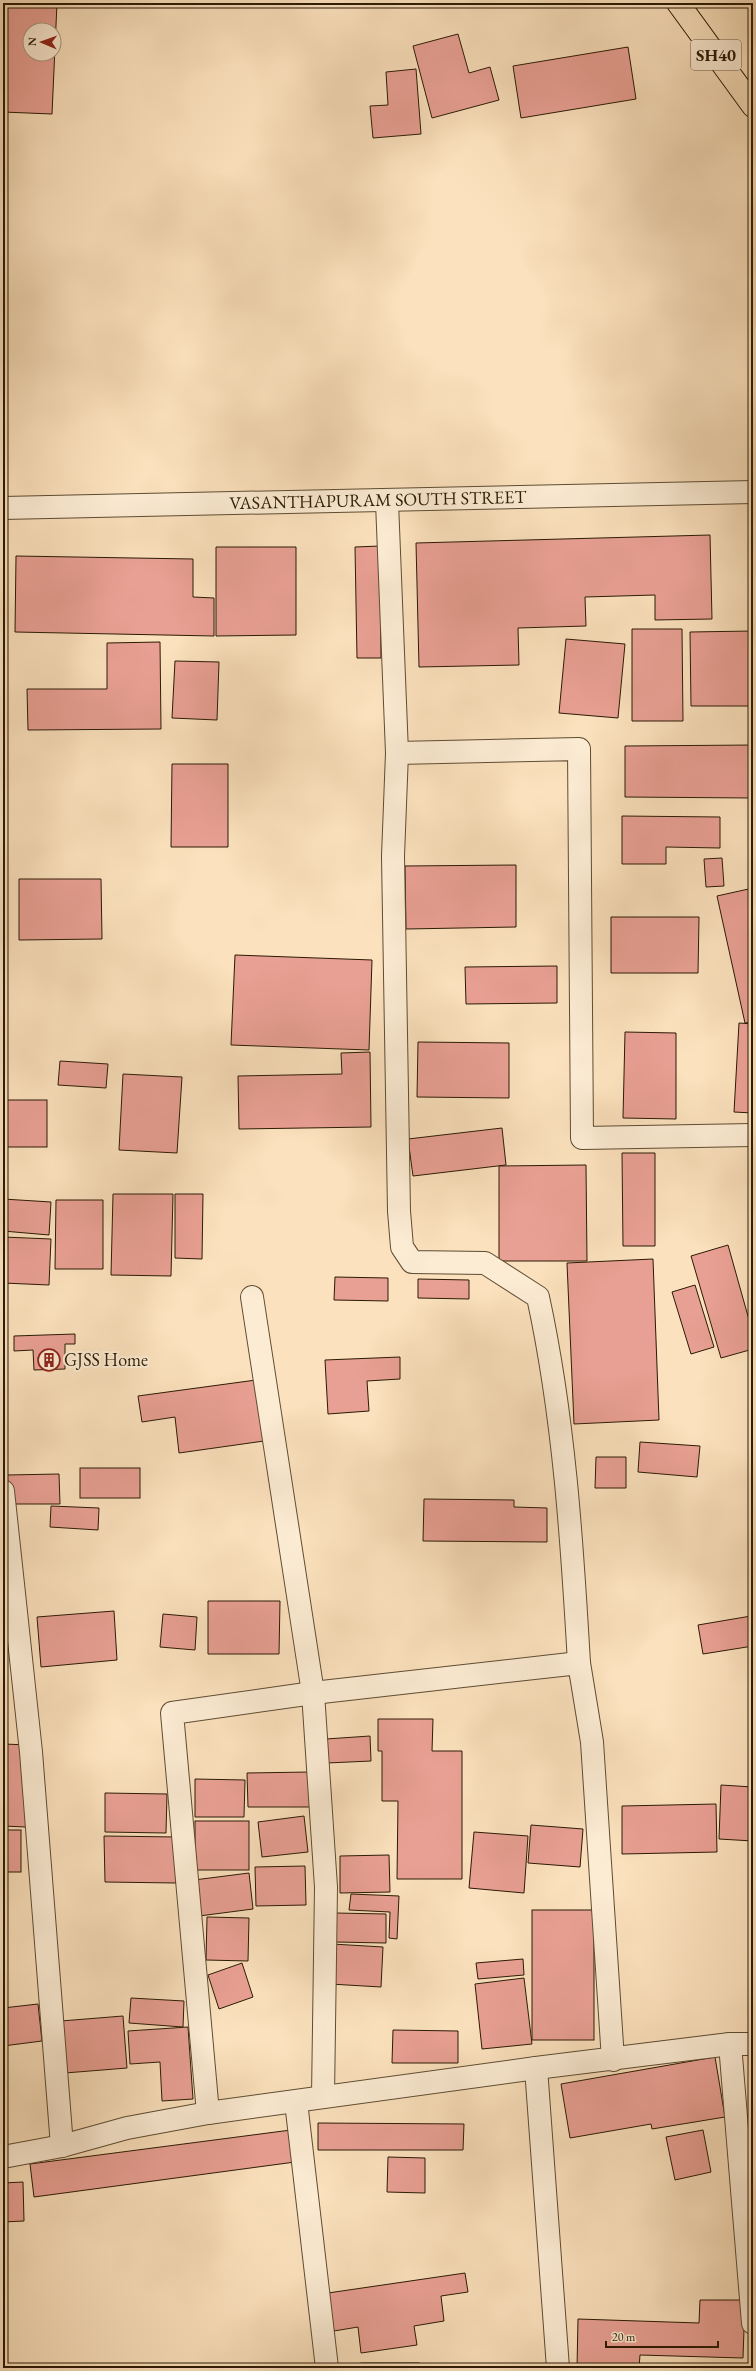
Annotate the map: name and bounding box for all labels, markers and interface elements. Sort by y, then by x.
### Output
north arrow [22,22,62,62]
text: N [25,37,39,46]
road number: SH40 [691,40,741,70]
street label: VASANTHAPURAM SOUTH STREET [229,485,527,514]
building icon: GJSS Home [36,1347,62,1373]
place label: GJSS Home [64,1348,148,1371]
scale bar [606,2323,718,2349]
text: 20 m [612,2329,636,2345]

